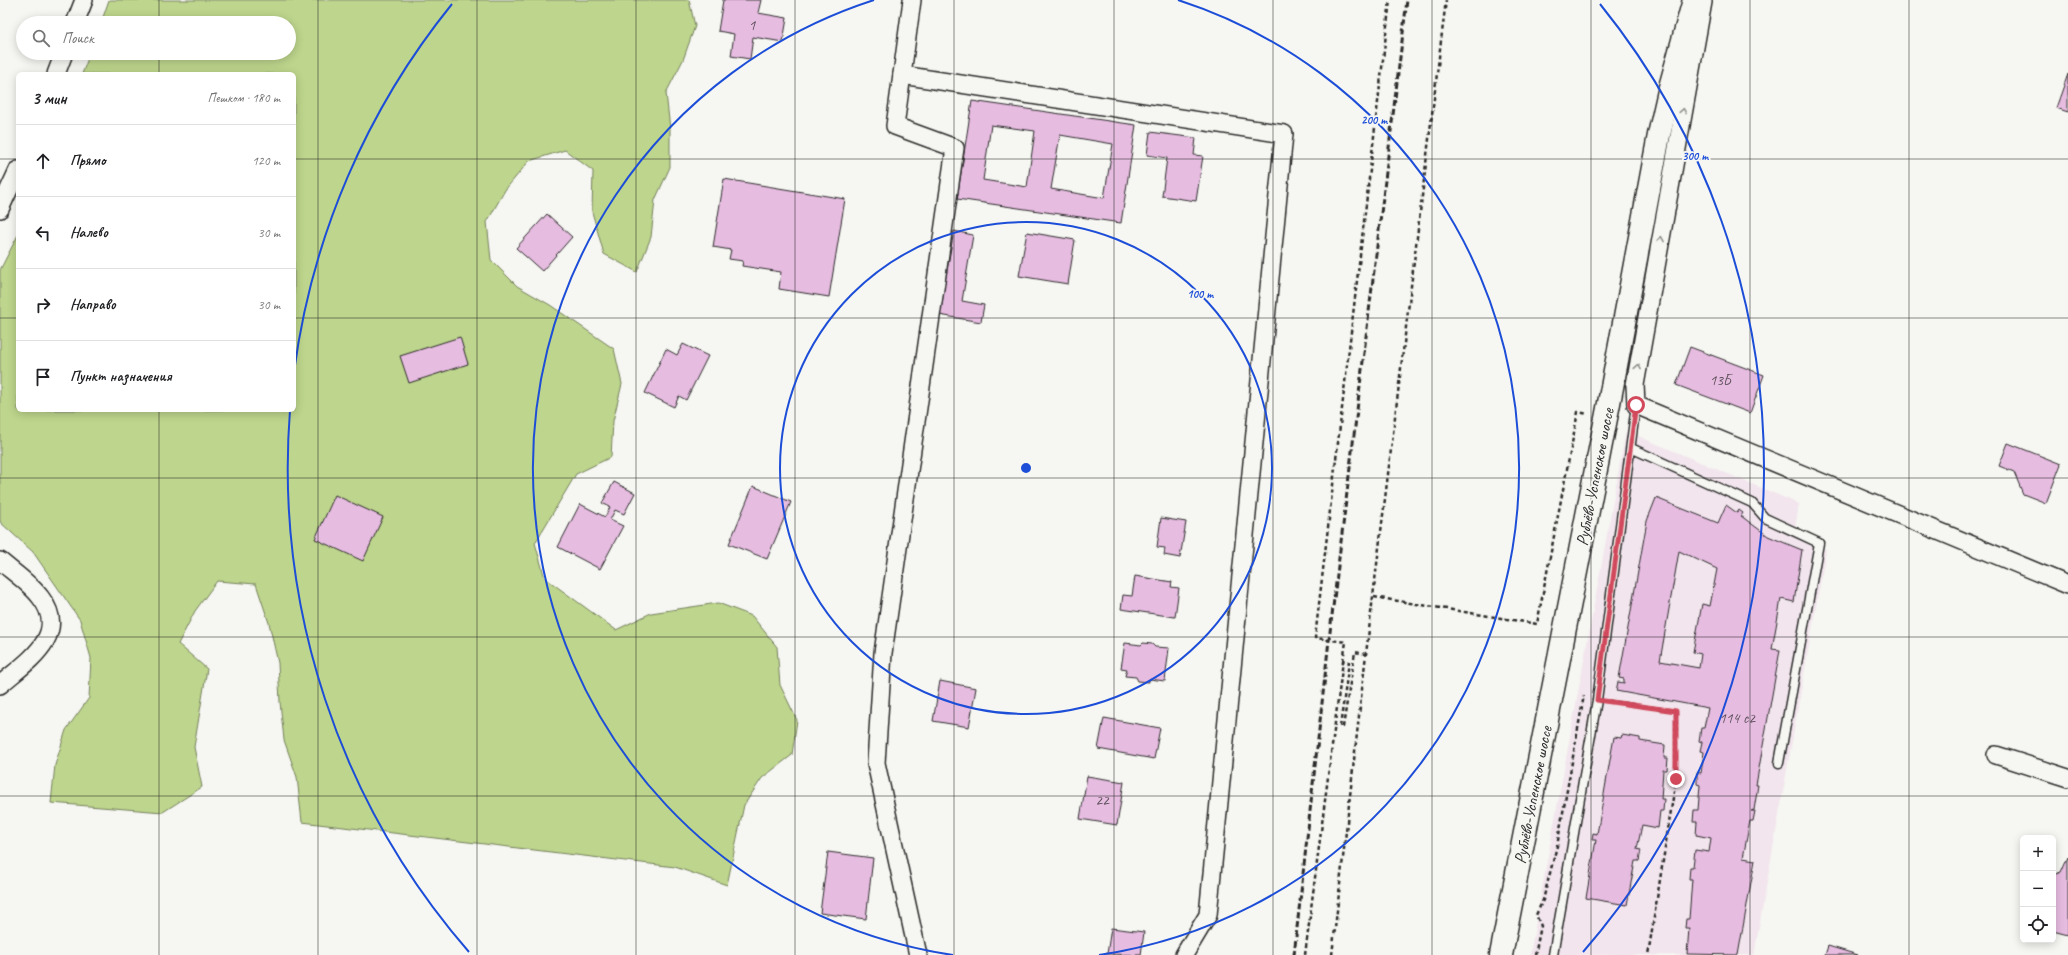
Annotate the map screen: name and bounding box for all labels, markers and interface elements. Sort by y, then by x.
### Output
search box [16,16,296,60]
house number: 1 [749,16,757,35]
icon: search [30,27,52,49]
text: Поиск [62,29,94,48]
text: 3 мин [32,88,67,109]
text: Пешком · 180 m [207,90,280,106]
one-way arrow [1678,107,1687,114]
text: 200 m [1361,112,1388,128]
text: 300 m [1682,148,1709,164]
icon: ahead [32,150,54,172]
text: Прямо [70,151,106,170]
text: 120 m [252,153,280,169]
icon: left [32,222,54,244]
text: Налево [70,223,108,242]
text: 30 m [258,225,280,241]
one-way arrow [1656,236,1665,242]
text: 100 m [1187,286,1214,302]
icon: right [32,294,54,316]
text: Направо [70,295,116,314]
text: 30 m [258,297,280,313]
one-way arrow [1633,364,1642,370]
icon: arrive [32,366,54,388]
text: Пункт назначения [70,367,172,386]
house number: 13Б [1709,371,1733,390]
route start [1627,396,1645,414]
street label: Рублёво-Успенское шоссе [1571,405,1619,548]
centre of rings [1019,461,1033,475]
house number: 114 с2 [1719,709,1756,728]
street label: Рублёво-Успенское шоссе [1509,723,1557,866]
route end [1667,770,1685,788]
house number: 22 [1095,791,1110,810]
map controls [2020,835,2056,943]
button: + [2020,835,2056,871]
button: − [2020,871,2056,907]
button: locate [2020,907,2056,943]

